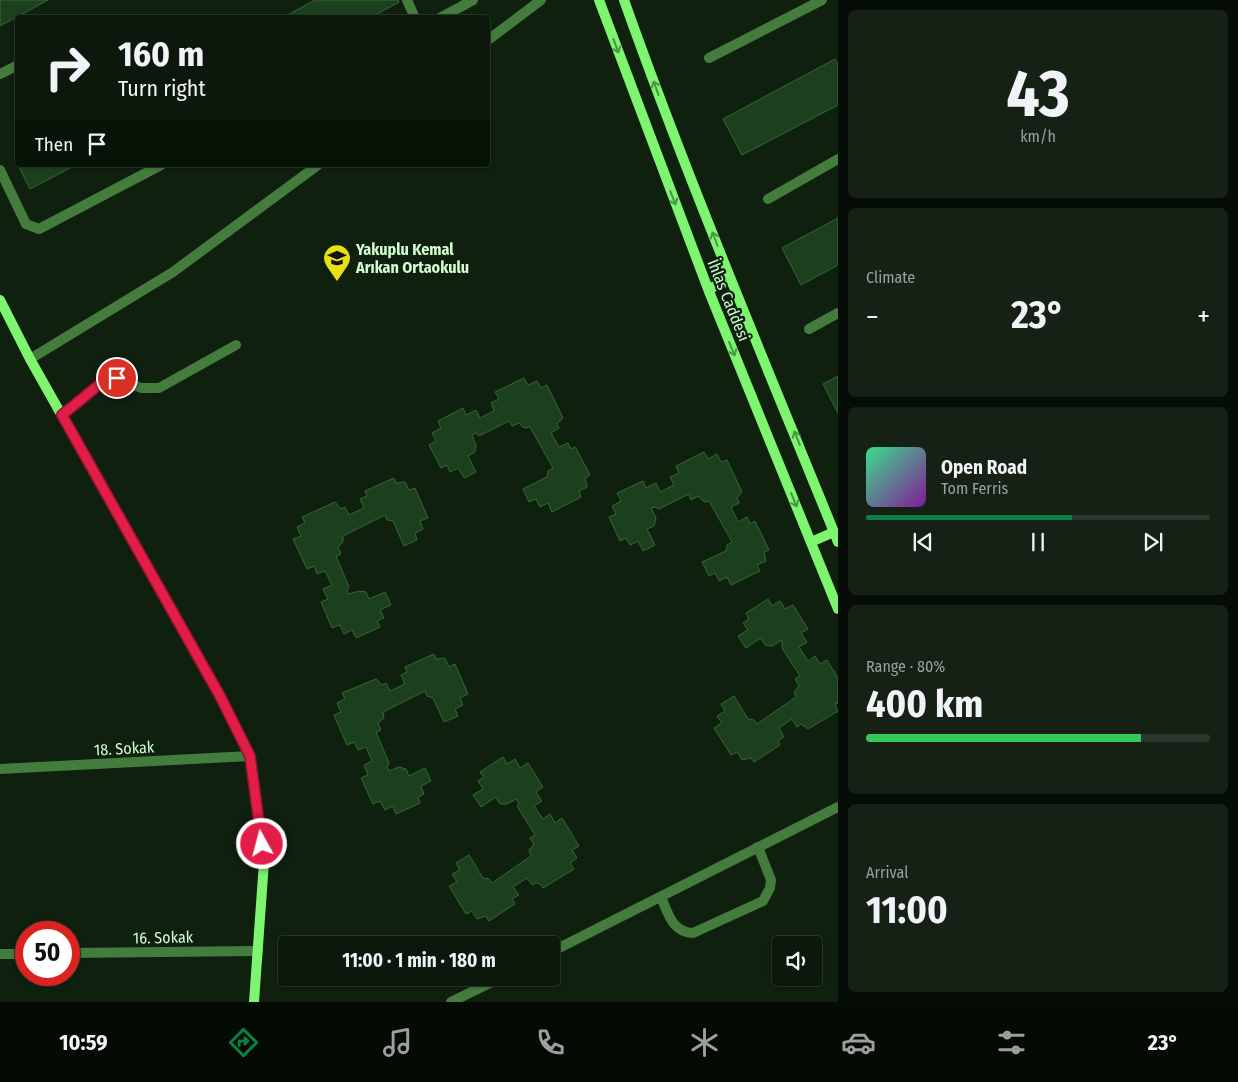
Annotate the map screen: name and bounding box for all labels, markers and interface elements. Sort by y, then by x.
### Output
text: 160 m [118,33,204,75]
icon: right [35,35,100,100]
one-way arrow [612,38,621,53]
text: 43 [1006,55,1070,133]
text: Turn right [118,75,206,102]
one-way arrow [651,81,660,96]
text: km/h [1020,127,1056,146]
icon: arrive [83,130,111,158]
text: Then [35,133,73,156]
one-way arrow [669,190,678,205]
one-way arrow [710,232,719,248]
place label: Yakuplu Kemal Arıkan Ortaokulu [355,240,469,277]
school or university icon: Yakuplu Kemal Arıkan Ortaokulu [322,243,352,282]
street label: İhlas Caddesi [703,256,754,344]
text: Climate [866,268,915,287]
text: 23° [1011,292,1065,338]
text: − [866,300,879,333]
text: + [1197,300,1210,333]
one-way arrow [728,341,738,356]
pin [96,357,138,399]
icon: arrive [103,364,131,392]
one-way arrow [791,431,801,446]
text: Open Road [941,456,1027,479]
text: Tom Ferris [941,479,1008,498]
one-way arrow [789,492,799,507]
icon: previous [909,528,937,556]
icon: pause [1024,528,1052,556]
icon: next [1139,528,1167,556]
text: Range · 80% [866,657,945,676]
text: 400 km [866,681,983,727]
street label: 18. Sokak [93,737,155,760]
position arrow [235,817,287,869]
text: Arrival [866,863,908,882]
text: 11:00 [866,887,948,933]
speed limit sign: 50 [15,921,80,986]
street label: 16. Sokak [133,927,194,948]
map controls [772,936,822,986]
button: sound [772,936,822,986]
text: 11:00 · 1 min · 180 m [342,949,496,972]
icon: directions [226,1025,261,1060]
icon: music [380,1025,415,1060]
icon: phone [533,1025,568,1060]
icon: climate [687,1025,722,1060]
icon: car [841,1025,876,1060]
icon: filters [994,1025,1029,1060]
text: 10:59 [59,1029,108,1056]
text: 23° [1148,1029,1179,1056]

